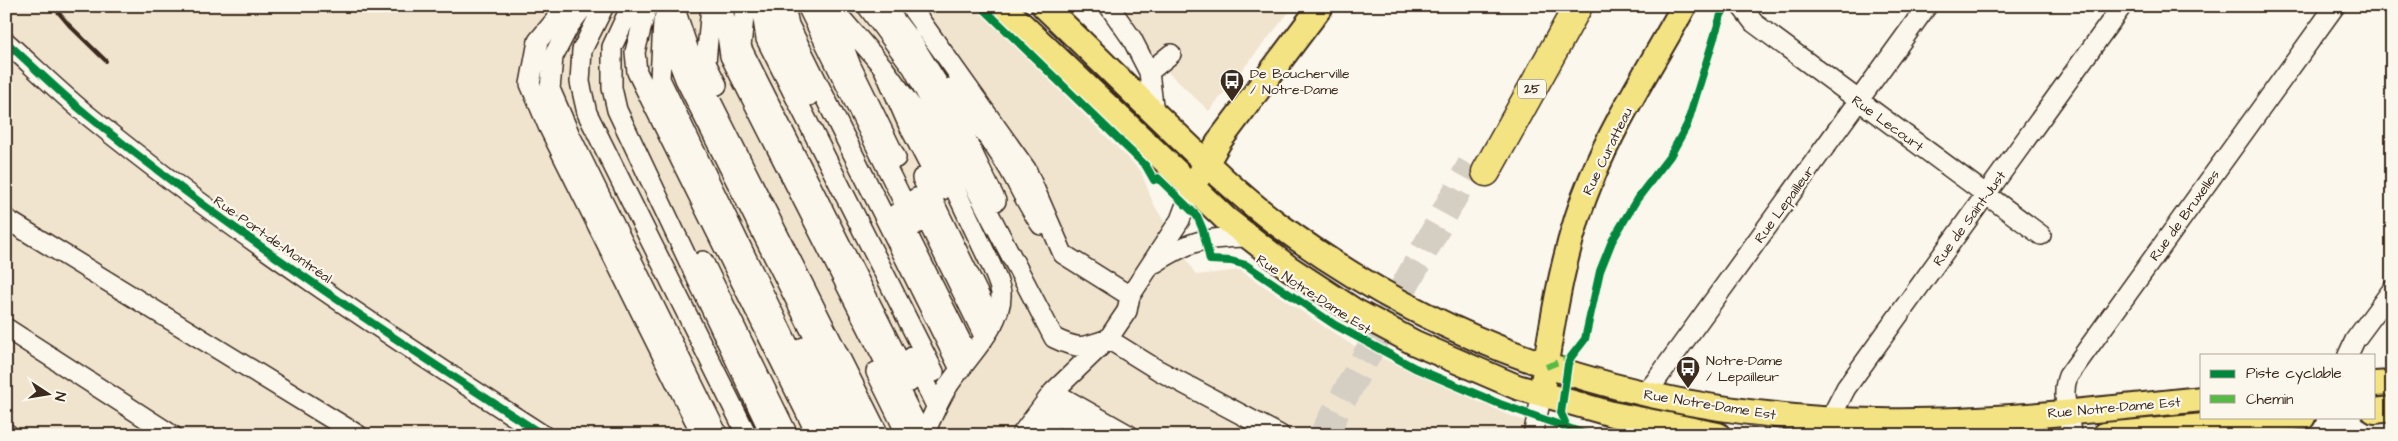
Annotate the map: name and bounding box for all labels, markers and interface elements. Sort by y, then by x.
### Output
place label: De Boucherville / Notre-Dame [1250,64,1350,100]
bus stop icon: De Boucherville / Notre-Dame [1219,68,1245,102]
road number: 25 [1518,80,1546,98]
street label: Rue Lecourt [1847,91,1928,157]
street label: Rue Curatteau [1578,104,1638,199]
street label: Rue Lepailleur [1750,162,1820,247]
street label: Rue de Bruxelles [2145,166,2225,265]
street label: Rue de Saint-Just [1928,167,2011,270]
street label: Rue Port-de-Montréal [209,191,336,288]
street label: Rue Notre-Dame Est [1252,250,1375,340]
place label: Notre-Dame / Lepailleur [1706,351,1783,387]
legend [2200,354,2376,418]
bus stop icon: Notre-Dame / Lepailleur [1675,355,1701,389]
text: Piste cyclable [2246,363,2342,385]
north arrow [22,368,72,418]
street label: Rue Notre-Dame Est [1642,385,1778,425]
text: Chemin [2246,389,2294,410]
text: N [49,390,70,403]
street label: Rue Notre-Dame Est [2047,392,2182,424]

